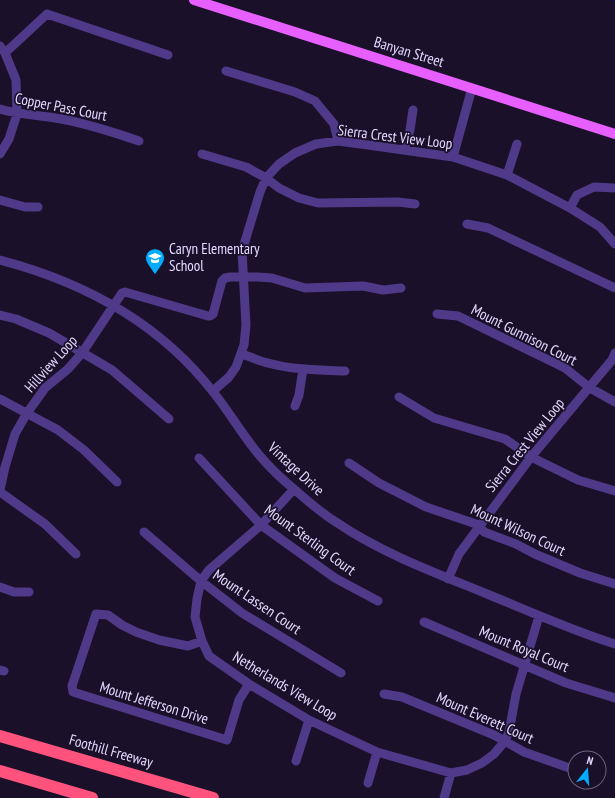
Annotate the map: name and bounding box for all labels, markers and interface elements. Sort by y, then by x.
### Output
street label: Banyan Street [372,32,446,71]
street label: Copper Pass Court [14,88,109,125]
street label: Sierra Crest View Loop [337,120,453,153]
place label: Caryn Elementary School [169,239,260,275]
school or university icon: Caryn Elementary School [144,247,166,275]
street label: Mount Gunnison Court [468,300,580,369]
street label: Hillview Loop [20,331,81,396]
street label: Sierra Crest View Loop [481,394,568,495]
street label: Vintage Drive [264,437,328,499]
street label: Mount Wilson Court [468,499,569,560]
street label: Mount Sterling Court [261,500,360,579]
street label: Mount Lassen Court [209,565,305,638]
street label: Mount Royal Court [476,621,572,676]
street label: Netherlands View Loop [229,647,341,724]
street label: Mount Jefferson Drive [97,677,211,728]
street label: Mount Everett Court [434,688,537,748]
street label: Foothill Freeway [67,729,156,772]
north arrow [567,750,607,790]
text: N [585,753,595,768]

